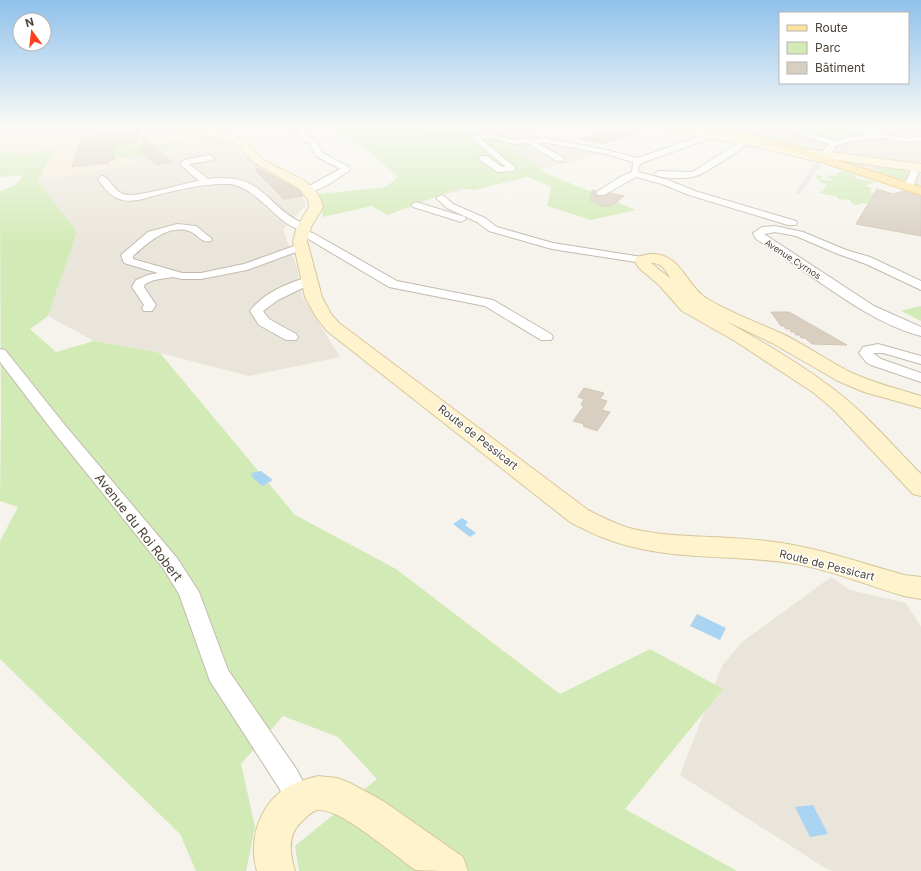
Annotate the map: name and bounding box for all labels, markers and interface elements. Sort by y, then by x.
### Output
north arrow [12,12,52,52]
legend [779,12,909,84]
text: N [24,14,35,30]
text: Route [815,20,848,35]
text: Parc [815,40,841,55]
text: Bâtiment [815,60,865,75]
street label: Avenue Cyrnos [763,237,823,281]
street label: Route de Pessicart [435,401,521,473]
street label: Avenue du Roi Robert [92,470,186,584]
street label: Route de Pessicart [778,546,876,584]

